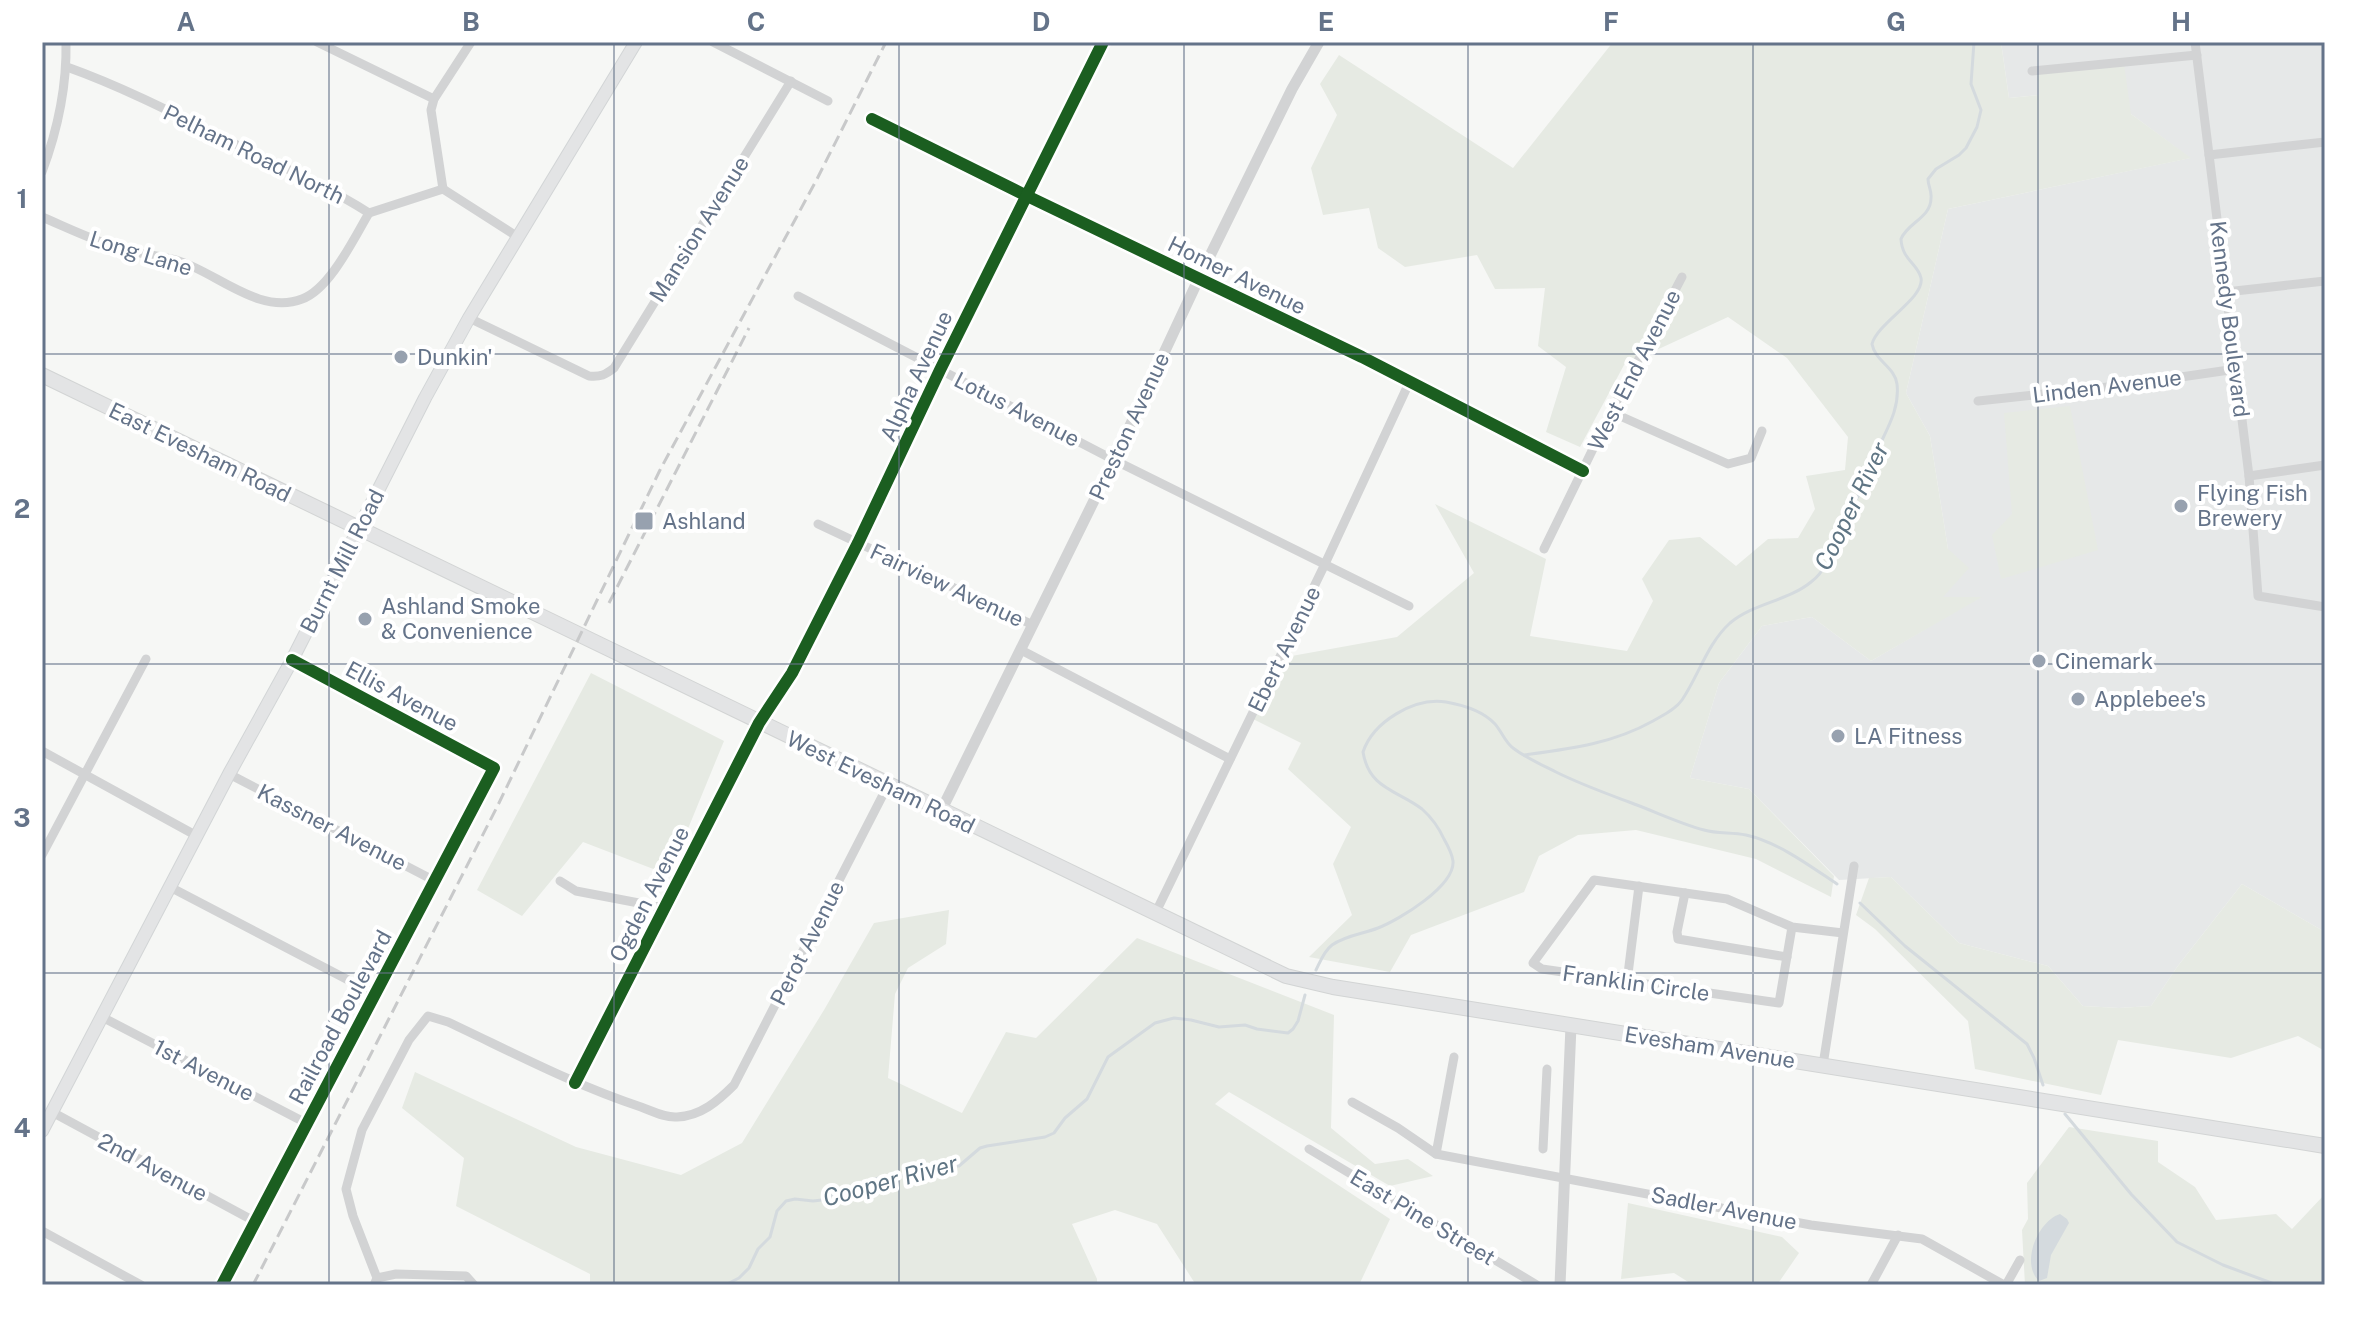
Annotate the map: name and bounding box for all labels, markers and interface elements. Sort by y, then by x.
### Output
text: A [177,6,196,37]
text: B [462,6,480,37]
text: C [747,6,765,37]
text: D [1032,6,1050,37]
text: E [1318,6,1334,37]
text: F [1603,6,1619,37]
text: G [1886,6,1906,37]
text: H [2171,6,2191,37]
street label: Pelham Road North [159,99,349,209]
street label: Mansion Avenue [644,151,754,307]
text: 1 [16,183,28,214]
street label: Kennedy Boulevard [2205,219,2255,419]
street label: Long Lane [86,225,196,281]
street label: Homer Avenue [1164,230,1310,320]
street label: West End Avenue [1582,285,1686,455]
street label: Alpha Avenue [874,307,958,445]
place label: Dunkin' [417,344,493,370]
marker: Dunkin' [392,348,410,366]
street label: Preston Avenue [1083,348,1175,504]
street label: Linden Avenue [2031,364,2183,408]
street label: Lotus Avenue [950,366,1084,452]
street label: East Evesham Road [105,397,295,507]
water label: Cooper River [1808,437,1894,574]
place label: Flying Fish Brewery [2197,480,2308,531]
street label: Burnt Mill Road [295,485,389,637]
text: 2 [14,493,30,524]
marker: Flying Fish Brewery [2172,497,2190,515]
place label: Ashland [662,508,746,534]
marker: Ashland [633,510,655,532]
street label: Fairview Avenue [866,538,1028,632]
street label: Ebert Avenue [1242,582,1326,716]
place label: Ashland Smoke & Convenience [381,593,541,644]
marker: Ashland Smoke & Convenience [356,610,374,628]
place label: Cinemark [2055,648,2153,674]
marker: Cinemark [2030,652,2048,670]
street label: Ellis Avenue [341,655,463,737]
place label: Applebee's [2094,686,2206,712]
marker: Applebee's [2069,690,2087,708]
place label: LA Fitness [1854,723,1962,749]
street label: West Evesham Road [783,725,979,839]
marker: LA Fitness [1829,727,1847,745]
street label: Kassner Avenue [253,778,411,876]
text: 3 [13,802,31,833]
street label: Ogden Avenue [604,822,694,966]
street label: Perot Avenue [765,876,849,1010]
street label: Railroad Boulevard [283,926,397,1108]
street label: Franklin Circle [1561,960,1711,1006]
street label: Evesham Avenue [1623,1021,1797,1073]
street label: 1st Avenue [149,1034,259,1106]
text: 4 [13,1112,31,1143]
street label: 2nd Avenue [94,1127,212,1207]
water label: Cooper River [819,1148,961,1211]
street label: East Pine Street [1346,1163,1500,1271]
street label: Sadler Avenue [1649,1181,1799,1235]

